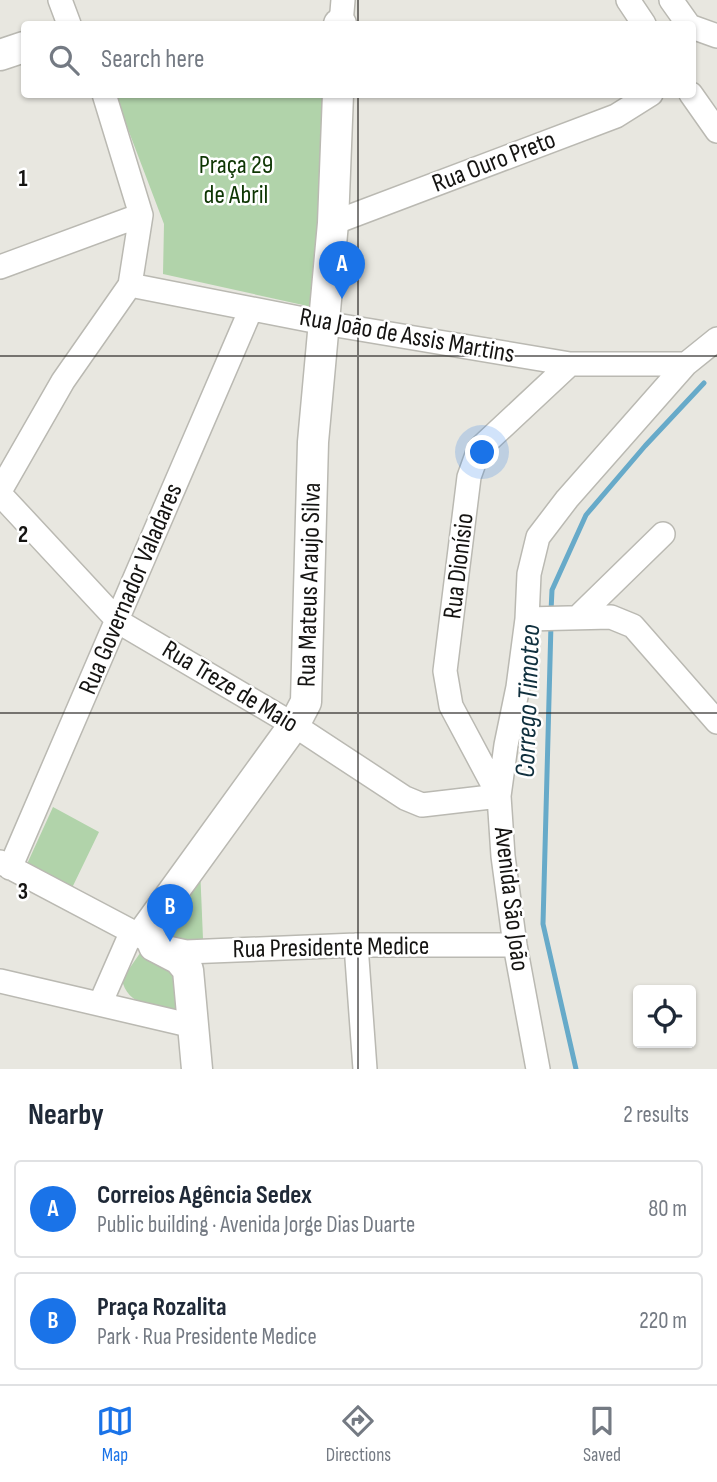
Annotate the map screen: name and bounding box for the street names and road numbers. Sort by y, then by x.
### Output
street label: Rua Ouro Preto [428,124,560,200]
street label: Rua João de Assis Martins [297,302,517,370]
street label: Rua Governador Valadares [73,479,189,699]
street label: Rua Mateus Araujo Silva [291,482,327,687]
street label: Rua Dionísio [437,511,481,621]
street label: Rua Treze de Maio [156,634,304,740]
street label: Avenida São João [487,824,535,973]
street label: Rua Presidente Medice [232,931,430,965]

